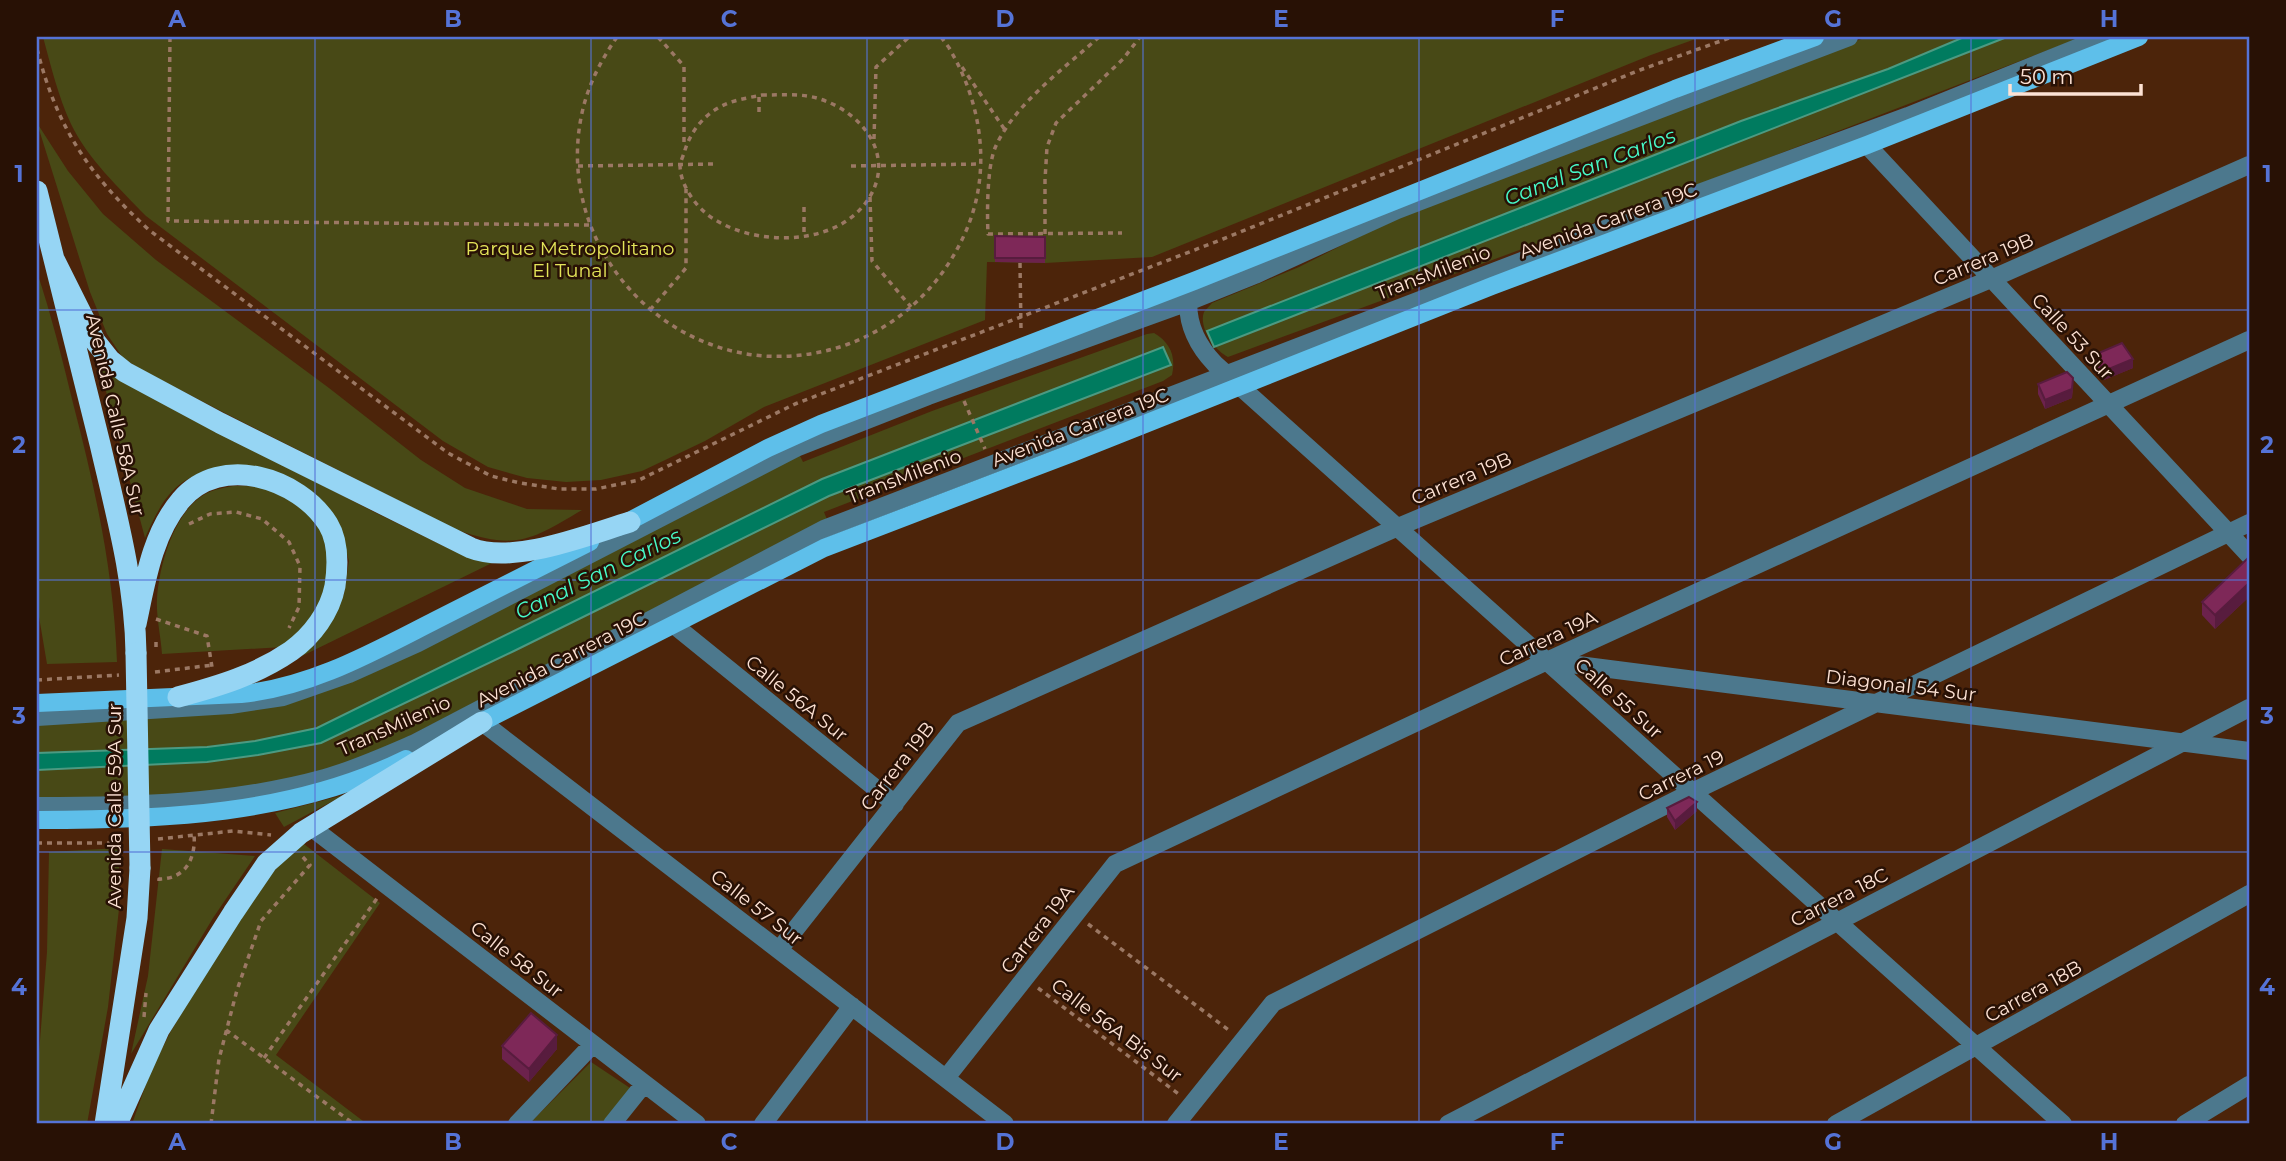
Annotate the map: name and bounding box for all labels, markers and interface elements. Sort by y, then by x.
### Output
text: A [167,5,186,33]
text: B [444,5,462,33]
text: C [721,5,738,33]
text: D [996,5,1015,33]
text: E [1273,5,1289,33]
text: F [1550,5,1565,33]
text: G [1824,5,1842,33]
text: H [2100,5,2118,33]
scale bar [2010,52,2141,96]
text: 50 m [2020,64,2074,89]
water label: Canal San Carlos [1501,122,1679,211]
text: 1 [14,160,24,188]
text: 1 [2262,160,2272,188]
street label: Avenida Carrera 19C [1516,178,1700,263]
street label: Carrera 19B [1930,228,2037,291]
park label: Parque Metropolitano El Tunal [466,237,675,282]
street label: TransMilenio [1373,240,1494,305]
street label: Calle 53 Sur [2027,288,2118,384]
street label: Avenida Calle 58A Sur [81,312,150,518]
street label: Avenida Carrera 19C [989,383,1172,472]
text: 2 [12,431,26,459]
text: 2 [2260,431,2274,459]
street label: TransMilenio [844,444,965,509]
street label: Carrera 19B [1408,447,1515,510]
water label: Canal San Carlos [511,523,685,625]
street label: Carrera 19A [1495,606,1601,671]
street label: Avenida Carrera 19C [473,607,650,712]
street label: Calle 56A Sur [741,650,852,746]
street label: Calle 55 Sur [1570,653,1667,744]
street label: Diagonal 54 Sur [1824,665,1978,706]
street label: TransMilenio [334,690,454,760]
text: 3 [11,702,26,730]
text: 3 [2259,702,2274,730]
street label: Avenida Calle 59A Sur [103,703,126,909]
street label: Carrera 19B [855,717,939,815]
street label: Carrera 19 [1635,745,1728,806]
street label: Carrera 18C [1787,863,1892,932]
street label: Calle 57 Sur [706,864,807,950]
street label: Carrera 19A [996,880,1079,978]
street label: Calle 58 Sur [466,916,568,1003]
street label: Carrera 18B [1981,955,2086,1027]
text: 4 [11,973,27,1001]
text: 4 [2259,973,2275,1001]
street label: Calle 56A Bis Sur [1047,974,1187,1087]
text: A [167,1128,186,1156]
text: B [444,1128,462,1156]
text: C [721,1128,738,1156]
text: D [996,1128,1015,1156]
text: E [1273,1128,1289,1156]
text: F [1550,1128,1565,1156]
text: G [1824,1128,1842,1156]
text: H [2100,1128,2118,1156]

